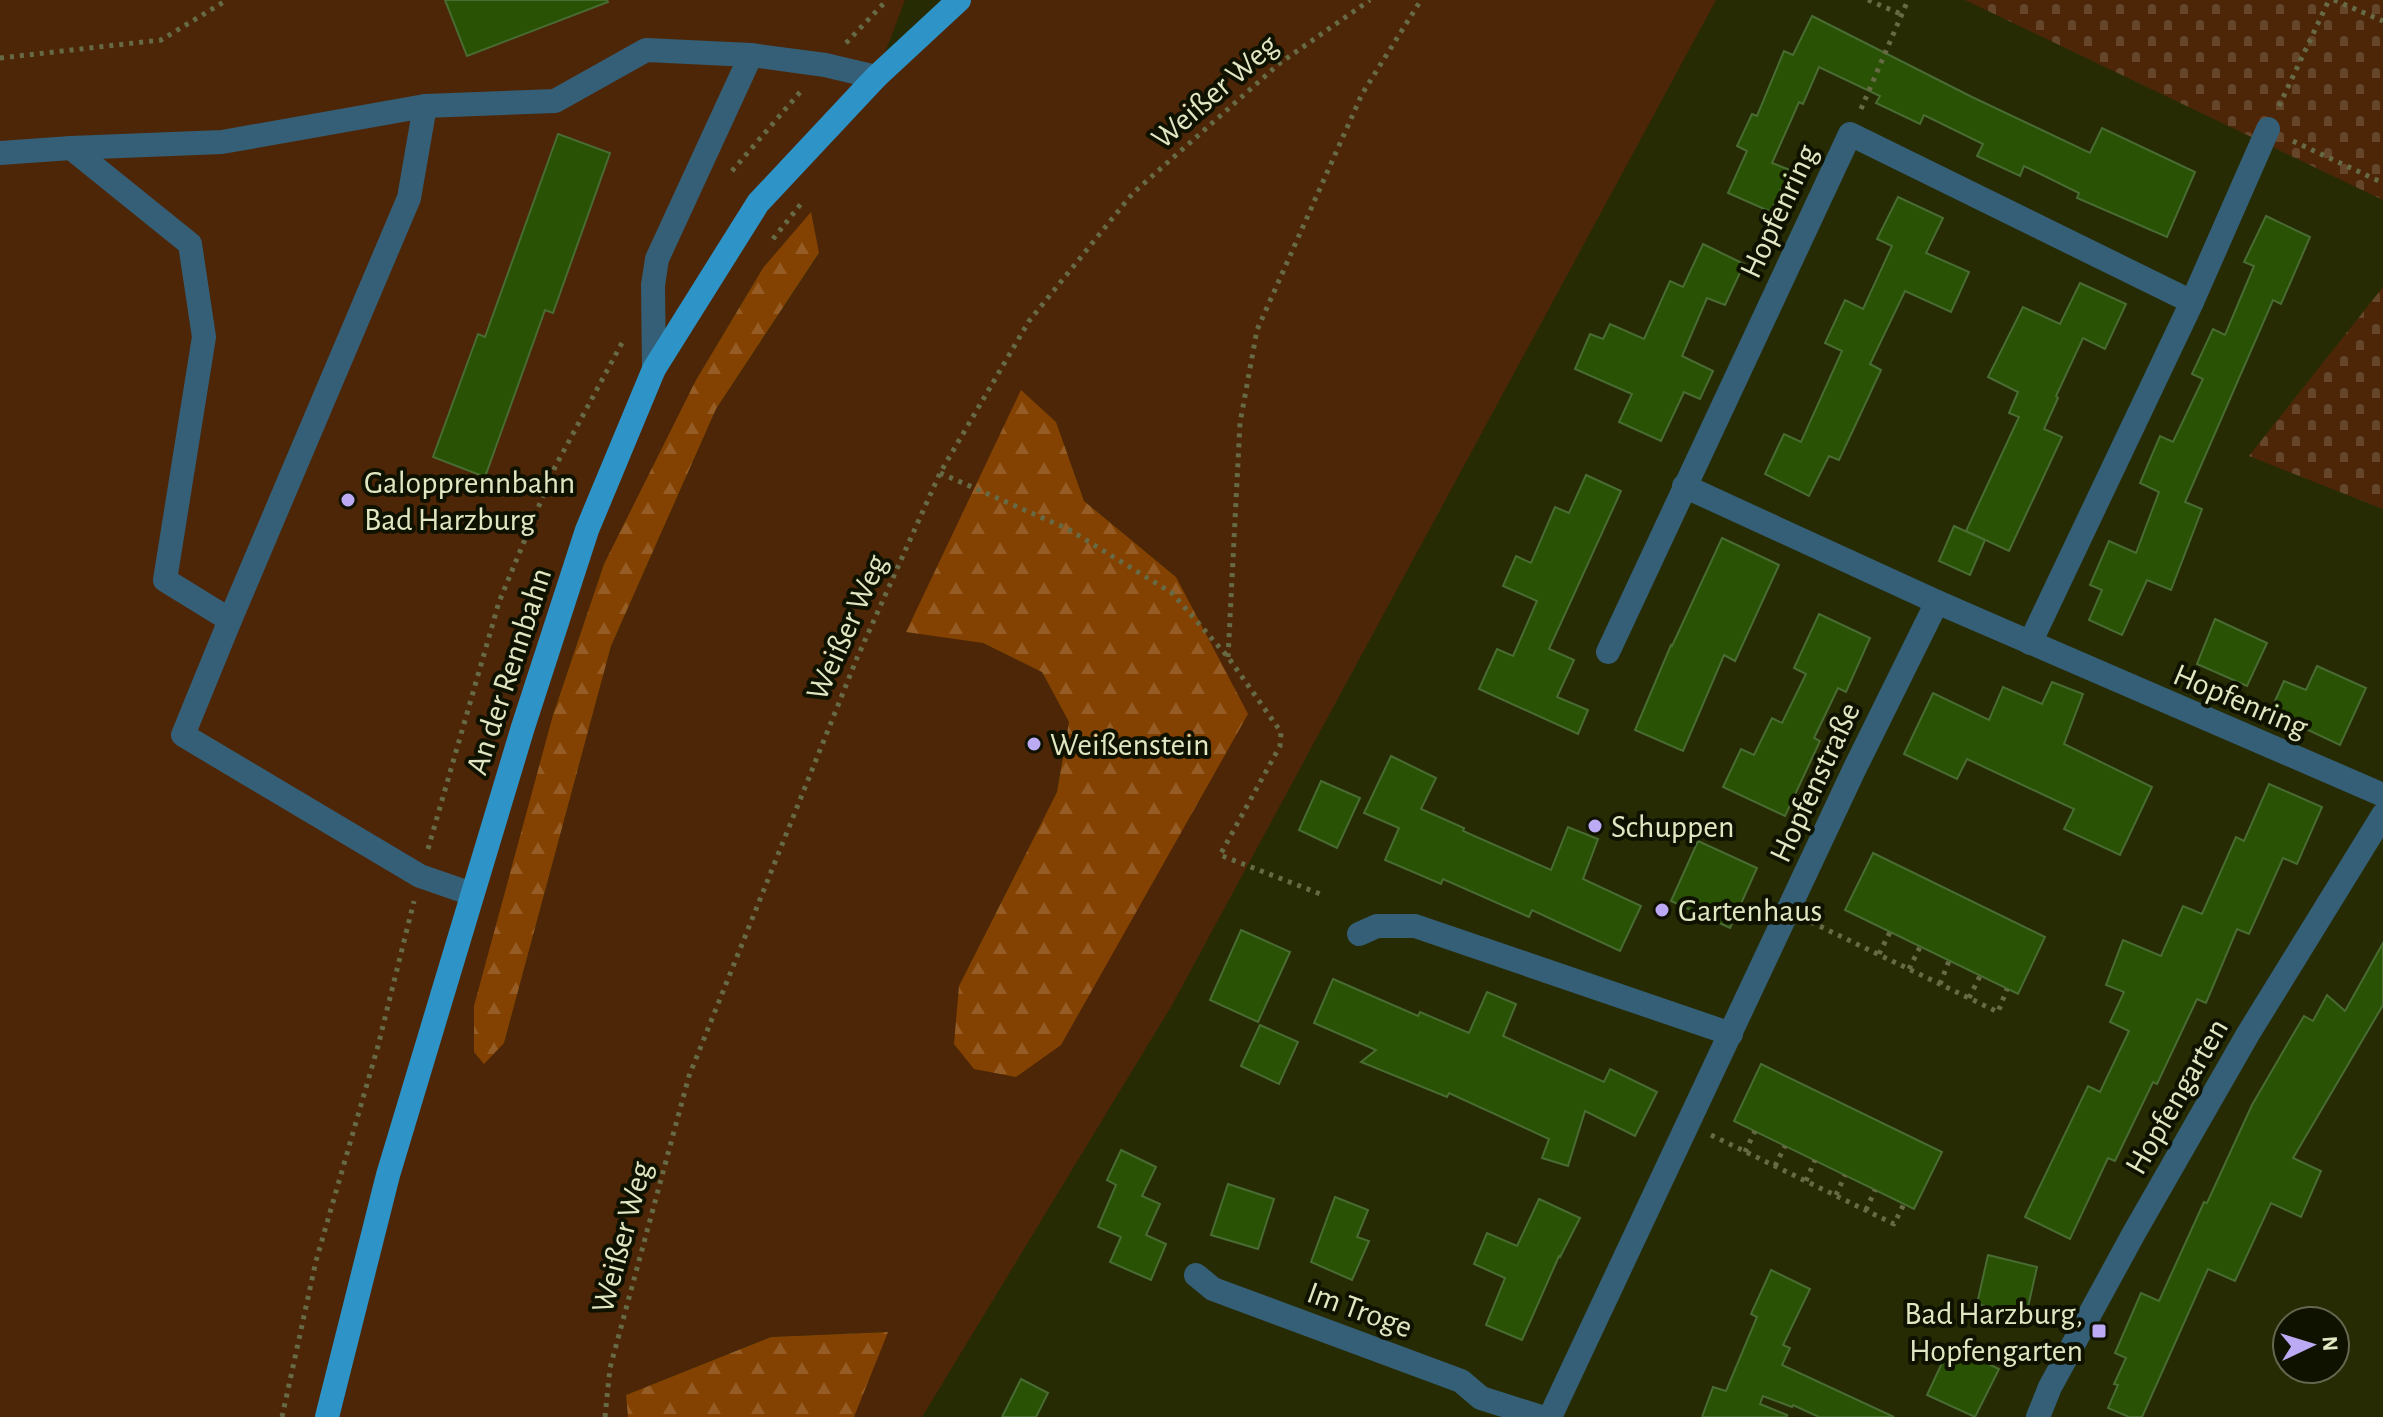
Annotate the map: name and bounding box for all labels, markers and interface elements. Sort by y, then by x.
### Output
street label: Weißer Weg [1146,28,1284,155]
street label: Hopfenring [1734,140,1824,283]
place label: Galopprennbahn Bad Harzburg [364,467,575,536]
marker: Galopprennbahn Bad Harzburg [339,491,357,509]
street label: Weißer Weg [801,550,893,705]
street label: An der Rennbahn [461,564,557,779]
street label: Hopfenring [2169,658,2313,744]
street label: Hopfenstraße [1764,698,1866,867]
place label: Weißenstein [1050,729,1210,761]
marker: Weißenstein [1025,735,1043,753]
place label: Schuppen [1611,811,1735,843]
marker: Schuppen [1586,817,1604,835]
place label: Gartenhaus [1678,895,1822,927]
marker: Gartenhaus [1653,901,1671,919]
street label: Hopfengarten [2120,1013,2234,1180]
street label: Weißer Weg [586,1158,658,1316]
street label: Im Troge [1303,1276,1416,1344]
place label: Bad Harzburg, Hopfengarten [1904,1298,2083,1367]
north arrow [2271,1305,2351,1385]
marker: Bad Harzburg, Hopfengarten [2090,1322,2108,1340]
text: N [2318,1335,2341,1352]

